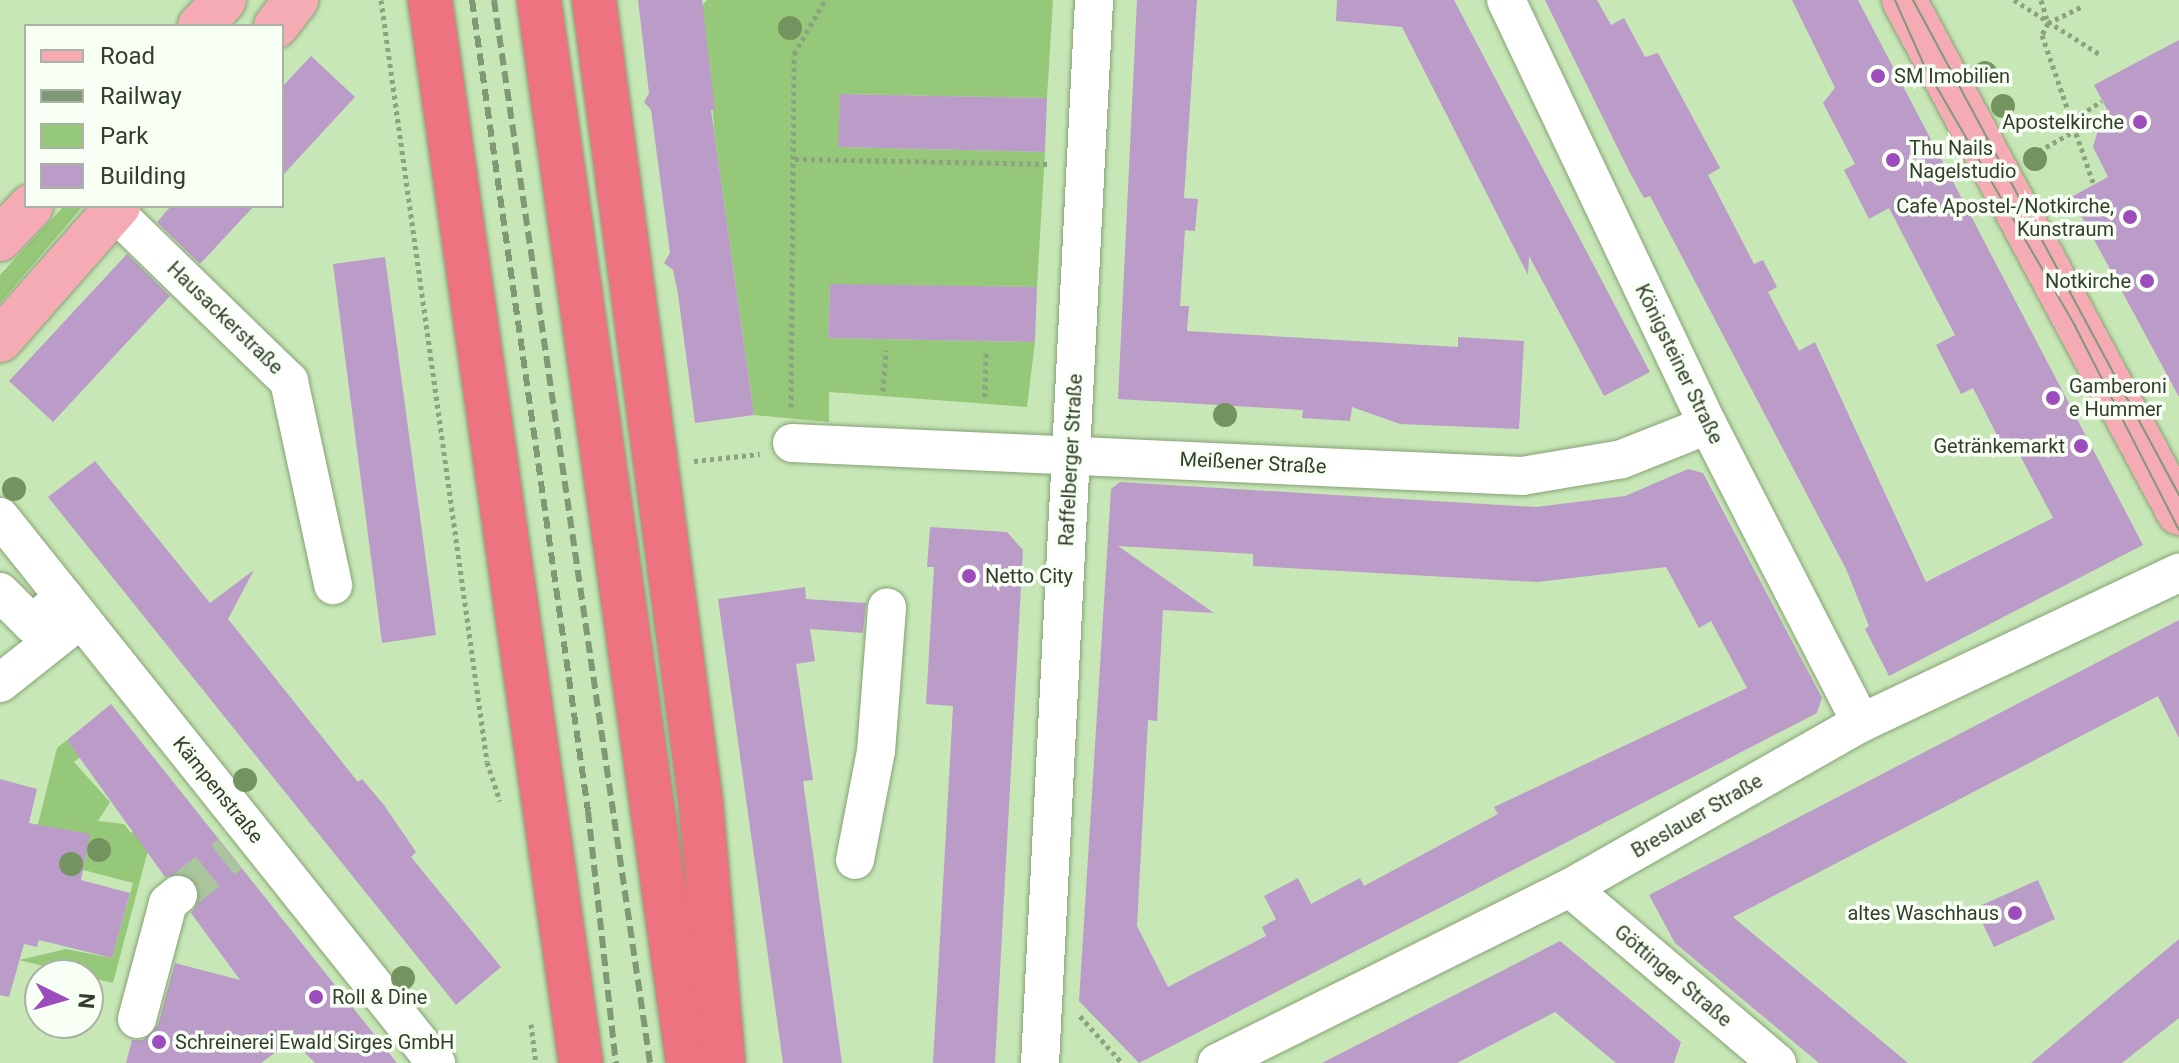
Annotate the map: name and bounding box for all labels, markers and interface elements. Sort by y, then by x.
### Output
legend [24,24,284,208]
text: Road [100,42,155,70]
place label: SM Imobilien [1894,64,2010,88]
marker: SM Imobilien [1869,67,1887,85]
text: Railway [100,82,182,110]
place label: Apostelkirche [2002,110,2124,134]
marker: Apostelkirche [2131,113,2149,131]
text: Park [100,122,148,150]
place label: Thu Nails Nagelstudio [1909,136,2016,183]
marker: Thu Nails Nagelstudio [1884,151,1902,169]
text: Building [100,162,186,190]
place label: Cafe Apostel-/Notkirche, Kunstraum [1896,194,2114,241]
marker: Cafe Apostel-/Notkirche, Kunstraum [2121,208,2139,226]
street label: Hausackerstraße [162,257,288,379]
place label: Notkirche [2045,269,2131,293]
marker: Notkirche [2138,272,2156,290]
street label: Königsteiner Straße [1630,280,1728,448]
street label: Raffelberger Straße [1055,373,1087,547]
place label: Gamberoni e Hummer [2069,374,2167,421]
marker: Gamberoni e Hummer [2044,389,2062,407]
place label: Getränkemarkt [1933,434,2065,458]
marker: Getränkemarkt [2072,437,2090,455]
street label: Meißener Straße [1179,447,1327,479]
place label: Netto City [985,564,1073,588]
marker: Netto City [960,567,978,585]
street label: Kämpenstraße [168,732,268,848]
street label: Breslauer Straße [1627,769,1767,863]
place label: altes Waschhaus [1847,901,1999,925]
marker: altes Waschhaus [2006,904,2024,922]
street label: Göttinger Straße [1609,920,1737,1032]
north arrow [24,959,104,1039]
place label: Roll & Dine [332,985,427,1009]
marker: Roll & Dine [307,988,325,1006]
text: N [73,992,100,1010]
place label: Schreinerei Ewald Sirges GmbH [175,1030,454,1054]
marker: Schreinerei Ewald Sirges GmbH [150,1033,168,1051]

